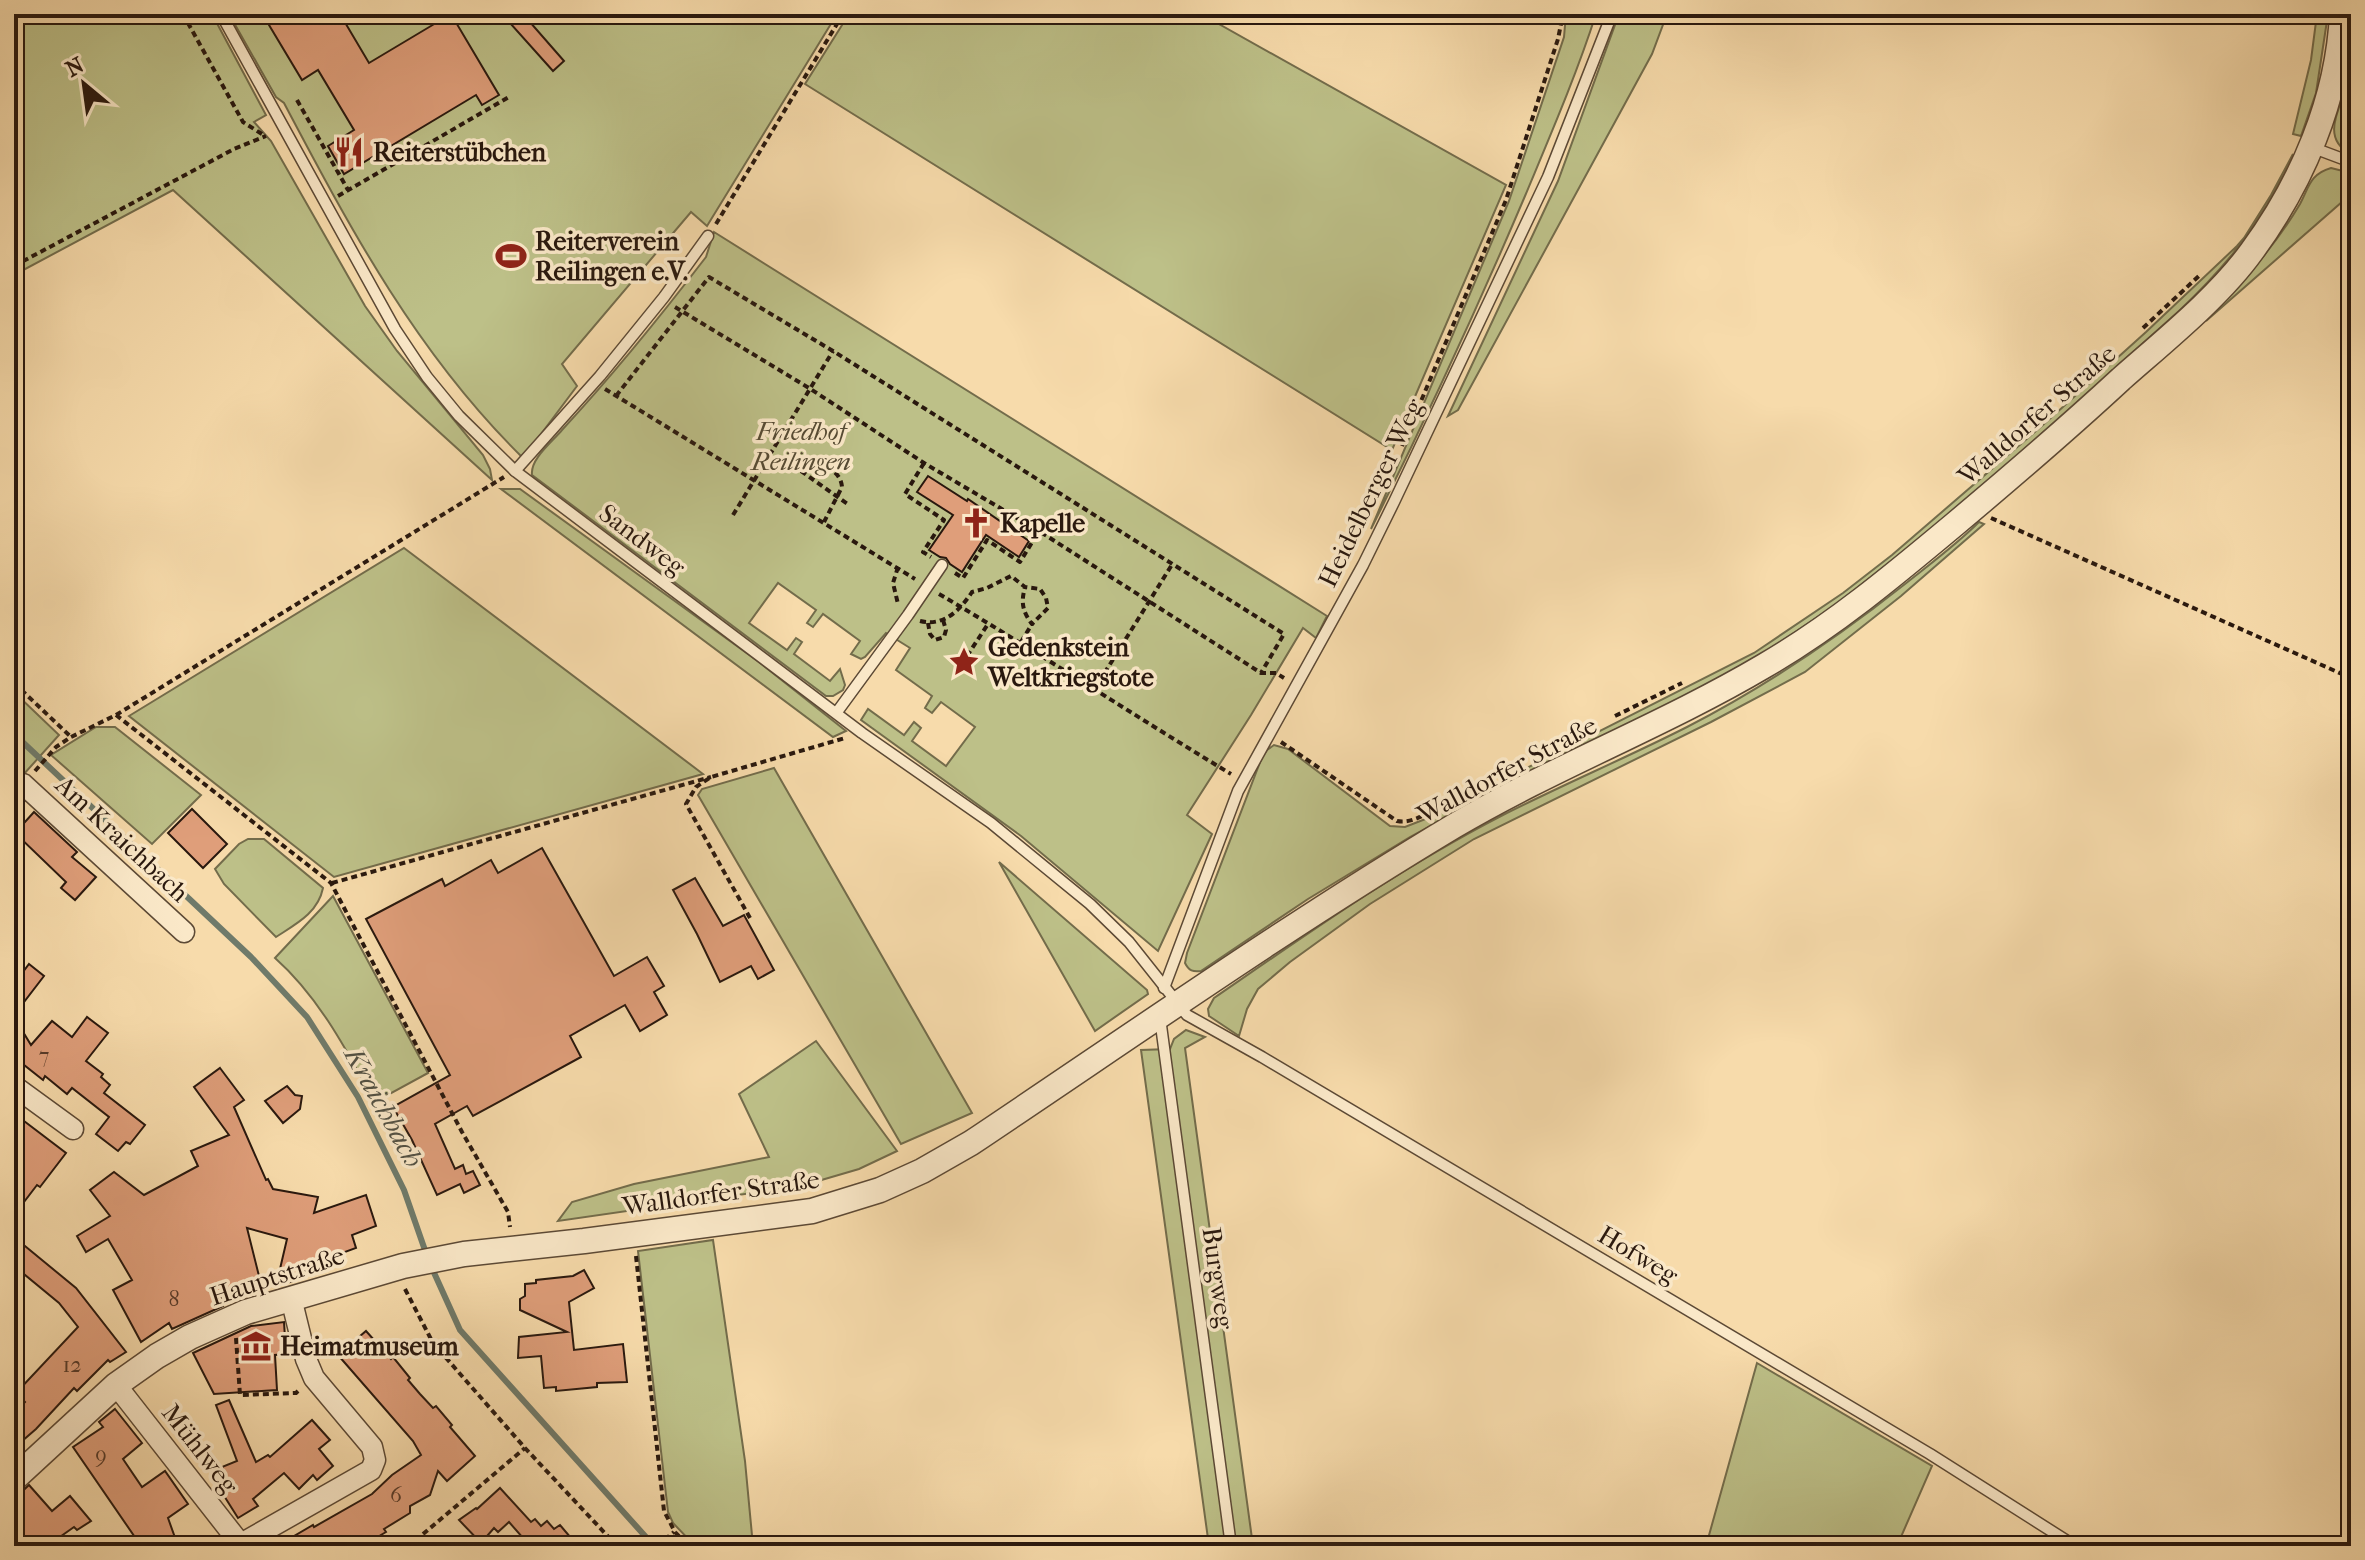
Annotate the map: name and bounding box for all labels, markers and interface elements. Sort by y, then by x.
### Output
north arrow [44,44,124,124]
text: N [61,52,89,83]
restaurant icon: Reiterstübchen [332,135,366,169]
place label: Reiterstübchen [373,137,547,168]
place label: Reiterverein Reilingen e.V. [535,226,688,287]
sports icon: Reiterverein Reilingen e.V. [494,239,528,273]
street label: Walldorfer Straße [1951,338,2122,493]
street label: Heidelberger Weg [1312,393,1431,592]
park label: Friedhof Reilingen [749,416,851,477]
street label: Sandweg [593,498,692,583]
church icon: Kapelle [959,506,993,540]
place label: Kapelle [1000,508,1085,539]
place label: Gedenkstein Weltkriegstote [987,632,1154,693]
place icon: Gedenkstein Weltkriegstote [947,645,981,679]
street label: Walldorfer Straße [1411,710,1602,831]
street label: Am Kraichbach [48,769,195,909]
water label: Kraichbach [337,1039,430,1173]
house number: 7 [39,1043,49,1069]
street label: Walldorfer Straße [619,1164,822,1222]
street label: Hofweg [1592,1219,1685,1291]
street label: Burgweg [1196,1225,1241,1332]
street label: Hauptstraße [206,1240,348,1312]
house number: 8 [168,1286,180,1312]
museum icon: Heimatmuseum [239,1329,273,1363]
place label: Heimatmuseum [280,1331,459,1362]
house number: 12 [62,1352,82,1378]
street label: Mühlweg [155,1398,245,1501]
house number: 9 [95,1442,107,1468]
house number: 6 [390,1482,402,1508]

